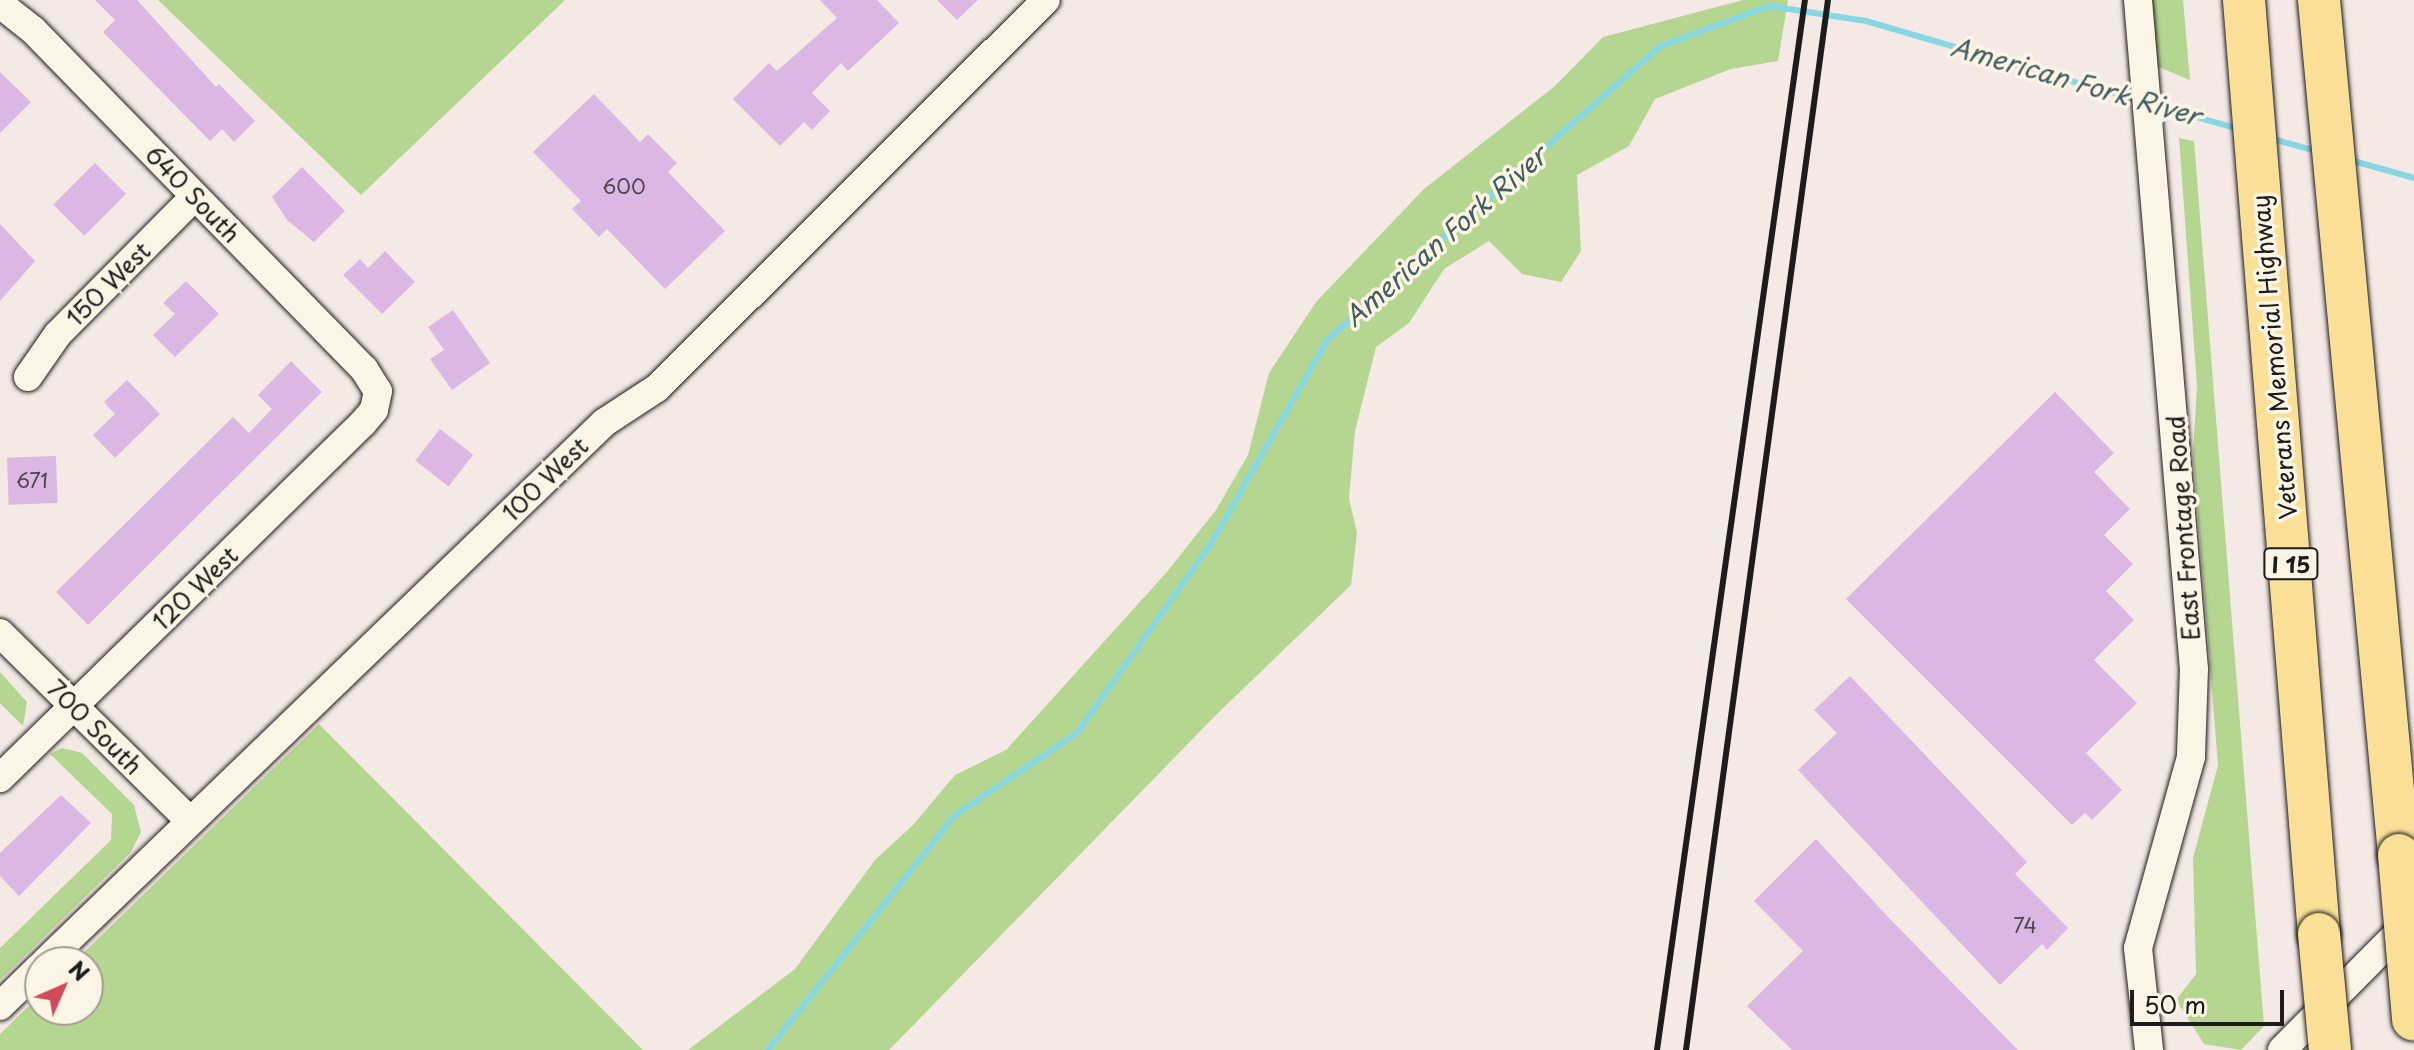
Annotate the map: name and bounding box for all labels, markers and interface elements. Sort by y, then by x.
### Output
water label: American Fork River [1948,31,2204,131]
street label: 640 South [140,139,246,249]
water label: American Fork River [1338,140,1552,332]
house number: 600 [602,174,646,198]
street label: Veterans Memorial Highway [2245,193,2303,521]
street label: 150 West [60,236,156,332]
street label: East Frontage Road [2161,414,2205,642]
street label: 100 West [495,430,595,528]
house number: 671 [16,468,48,492]
street label: 120 West [146,540,244,636]
road number: I 15 [2263,546,2319,582]
street label: 700 South [42,674,148,780]
house number: 74 [2013,913,2037,937]
north arrow [24,946,104,1026]
text: N [62,952,98,988]
scale bar [2134,974,2288,1024]
text: 50 m [2144,986,2206,1022]

